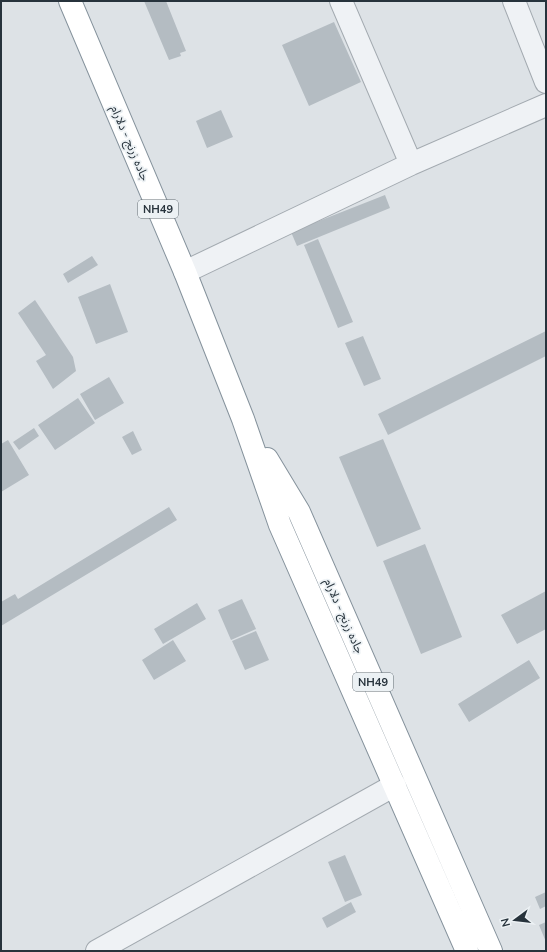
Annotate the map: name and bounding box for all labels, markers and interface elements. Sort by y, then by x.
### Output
street label: جاده زرنج - دلارام [106,103,153,184]
road number: NH49 [138,200,178,218]
street label: جاده زرنج - دلارام [319,576,368,656]
road number: NH49 [353,673,393,691]
north arrow [495,900,535,940]
text: N [498,917,513,928]

